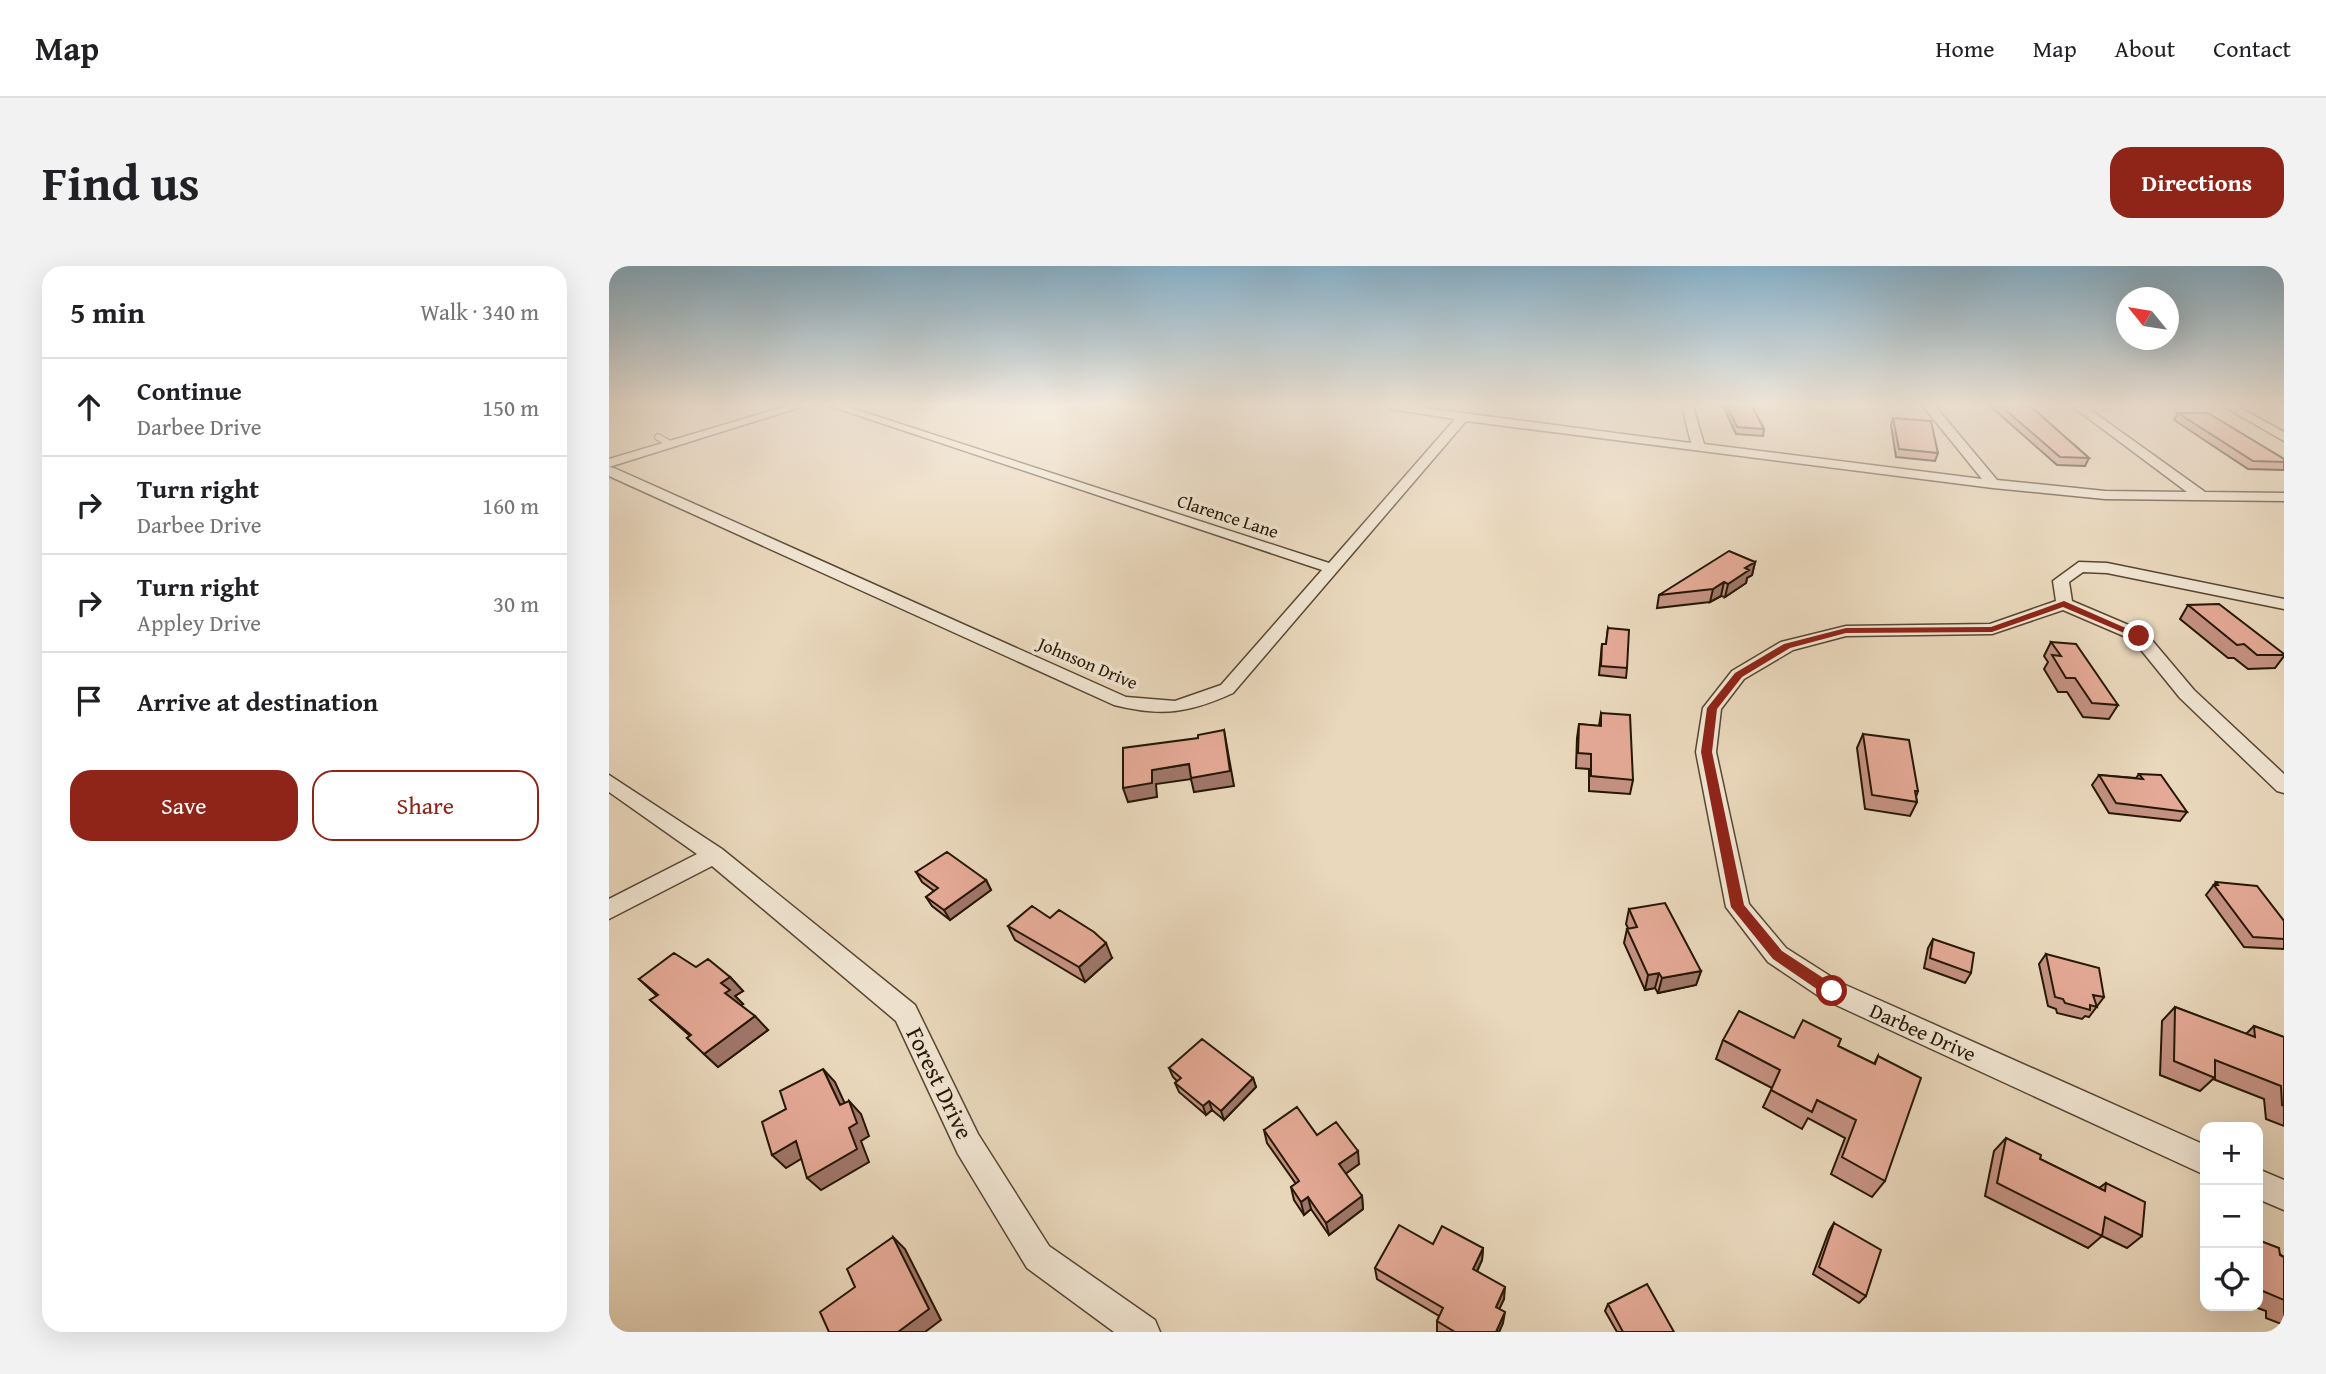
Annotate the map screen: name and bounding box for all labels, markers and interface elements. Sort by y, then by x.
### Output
text: Map [35,24,99,72]
text: Home [1936,31,1995,66]
text: Map [2033,31,2077,66]
text: About [2115,31,2175,66]
text: Contact [2213,31,2291,66]
text: Find us [42,146,200,218]
button: Directions [2110,147,2284,218]
north arrow [2116,287,2179,350]
text: 5 min [70,290,145,334]
text: Walk · 340 m [420,295,539,328]
text: Continue [137,371,242,410]
icon: ahead [70,388,108,426]
text: 150 m [482,391,539,424]
text: Darbee Drive [137,410,261,443]
text: Turn right [137,469,259,508]
icon: right [70,486,108,524]
street label: Clarence Lane [1174,487,1282,545]
text: 160 m [482,489,539,522]
text: Darbee Drive [137,508,261,541]
text: Turn right [137,567,259,606]
icon: right [70,584,108,622]
text: 30 m [493,587,539,620]
text: Appley Drive [137,606,261,639]
route end [2123,620,2154,651]
street label: Johnson Drive [1032,629,1142,696]
icon: arrive [70,682,108,720]
text: Arrive at destination [137,682,378,721]
button: Save [70,770,298,841]
button: Share [312,770,539,841]
route start [1816,975,1847,1006]
street label: Darbee Drive [1865,995,1981,1069]
street label: Forest Drive [898,1021,982,1145]
map controls [2200,1122,2263,1311]
button: + [2200,1122,2263,1185]
button: − [2200,1185,2263,1248]
button: locate [2200,1248,2263,1311]

